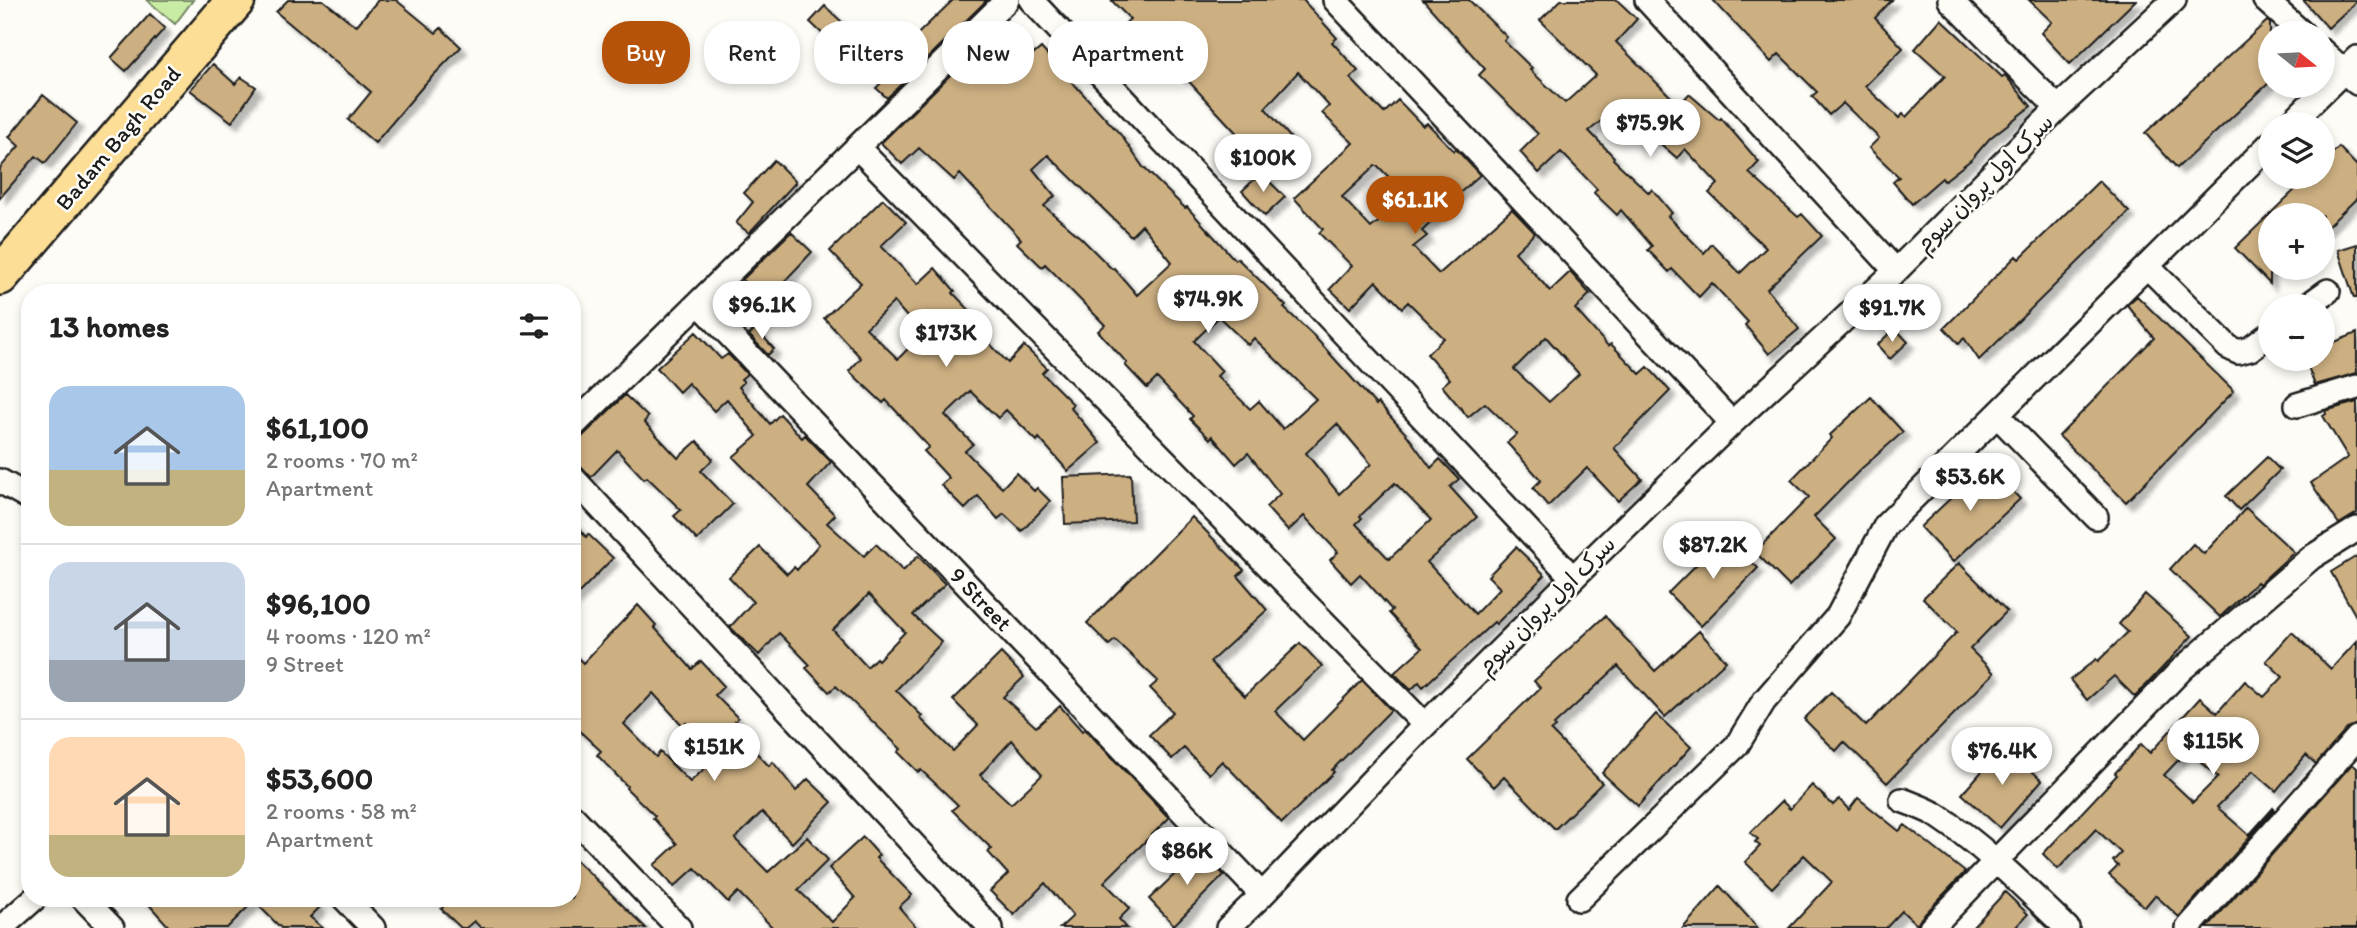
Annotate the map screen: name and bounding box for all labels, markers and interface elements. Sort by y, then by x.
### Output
chip: Buy [602,21,690,84]
chip: Rent [704,21,800,84]
chip: Filters [814,21,928,84]
chip: New [942,21,1034,84]
chip: Apartment [1048,21,1208,84]
north arrow [2258,21,2334,98]
map controls [2258,21,2335,371]
street label: Badam Bagh Road [49,60,187,216]
pin: $75.9K [1593,100,1707,159]
text: $75.9K [1616,108,1684,136]
street label: سرک اول پروان سوم [1909,108,2061,260]
button: layers [2258,112,2335,189]
pin: $100K [1214,134,1312,194]
text: $100K [1230,143,1296,171]
pin: $61.1K [1358,176,1472,236]
text: $61.1K [1382,185,1448,213]
button: + [2258,203,2335,280]
pin: $74.9K [1151,276,1265,335]
pin: $96.1K [705,282,819,341]
text: $74.9K [1173,284,1243,312]
pin: $91.7K [1835,284,1949,344]
text: $96.1K [729,290,795,318]
text: $91.7K [1859,293,1925,321]
button: − [2258,294,2335,371]
icon: filters [515,307,553,345]
text: 13 homes [49,308,169,345]
pin: $173K [897,310,995,369]
text: $173K [916,318,976,346]
text: $61,100 [266,409,369,446]
icon: home [105,414,189,498]
text: 2 rooms · 70 m² [266,446,418,474]
pin: $53.6K [1913,454,2027,513]
text: $53.6K [1936,462,2004,490]
text: Apartment [266,474,373,502]
pin: $87.2K [1656,522,1770,581]
street label: سرک اول پروان سوم [1471,530,1623,682]
text: $87.2K [1679,530,1747,558]
street label: 9 Street [944,561,1018,637]
text: $96,100 [266,585,371,622]
icon: home [105,590,189,674]
text: 4 rooms · 120 m² [266,622,431,650]
text: 9 Street [266,650,344,678]
pin: $115K [2164,718,2262,777]
pin: $151K [665,724,763,783]
text: $115K [2183,726,2243,754]
pin: $76.4K [1945,728,2059,787]
text: $151K [684,732,744,760]
text: $76.4K [1967,736,2037,764]
text: $53,600 [266,760,373,797]
icon: home [105,765,189,849]
text: 2 rooms · 58 m² [266,797,417,825]
text: Apartment [266,825,373,853]
pin: $86K [1146,828,1228,887]
text: $86K [1161,836,1213,864]

